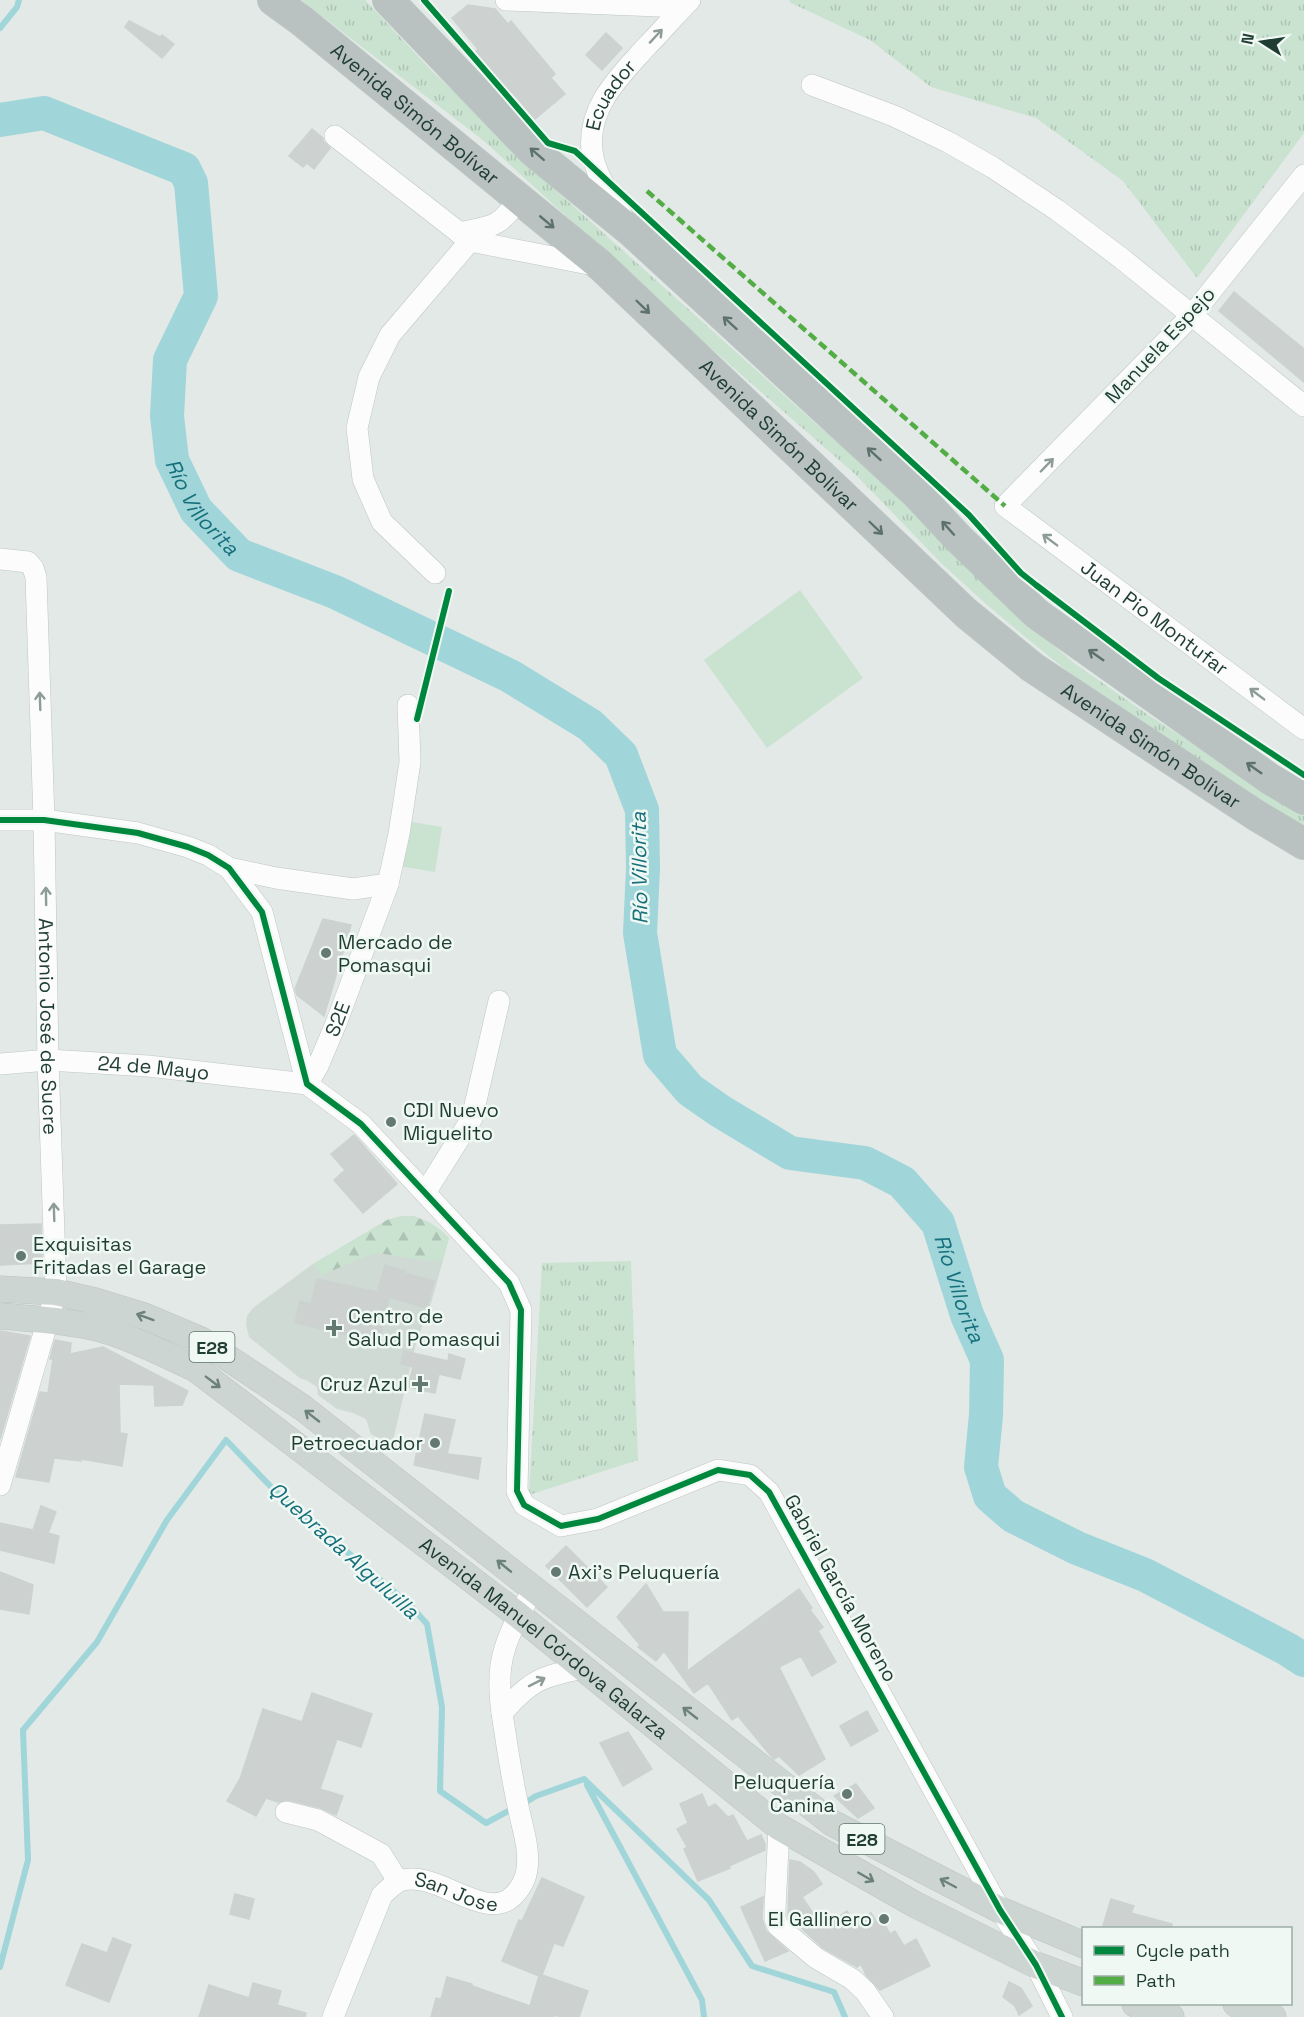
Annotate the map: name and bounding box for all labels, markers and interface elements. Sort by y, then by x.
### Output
north arrow [1232,12,1292,72]
one-way arrow [649,29,663,44]
text: N [1236,32,1259,46]
street label: Avenida Simón Bolívar [326,37,505,190]
street label: Ecuador [580,54,642,133]
one-way arrow [530,147,545,161]
one-way arrow [539,215,555,228]
street label: Manuela Espejo [1099,281,1221,409]
one-way arrow [636,299,651,314]
one-way arrow [723,316,738,330]
street label: Avenida Simón Bolívar [694,353,864,517]
one-way arrow [867,447,882,461]
water label: Río Villorita [160,454,246,561]
one-way arrow [1039,457,1054,472]
one-way arrow [868,520,883,534]
one-way arrow [941,521,955,536]
one-way arrow [1043,534,1059,546]
street label: Juan Pio Montufar [1075,554,1233,681]
one-way arrow [1088,649,1104,661]
street label: Avenida Simón Bolívar [1056,677,1246,815]
one-way arrow [1249,688,1265,701]
one-way arrow [34,692,46,712]
one-way arrow [1247,762,1263,774]
water label: Río Villorita [625,811,653,925]
one-way arrow [40,887,51,907]
street label: Antonio José de Sucre [33,918,64,1135]
place label: Mercado de Pomasqui [338,929,453,978]
marker: Mercado de Pomasqui [319,946,333,960]
street label: S2E [319,998,356,1041]
street label: 24 de Mayo [97,1050,211,1086]
place label: CDI Nuevo Miguelito [403,1097,499,1146]
marker: CDI Nuevo Miguelito [384,1115,398,1129]
one-way arrow [48,1203,59,1223]
place label: Exquisitas Fritadas el Garage [33,1231,206,1280]
water label: Río Villorita [929,1231,991,1347]
marker: Exquisitas Fritadas el Garage [14,1249,28,1263]
place label: Centro de Salud Pomasqui [348,1303,500,1352]
one-way arrow [136,1311,155,1322]
marker: Centro de Salud Pomasqui [325,1319,343,1337]
road number: E28 [190,1332,234,1362]
place label: Cruz Azul [320,1371,408,1397]
one-way arrow [205,1375,221,1388]
marker: Cruz Azul [413,1377,427,1391]
one-way arrow [304,1409,320,1422]
place label: Petroecuador [291,1430,423,1456]
marker: Petroecuador [428,1436,442,1450]
water label: Quebrada Alguluilla [263,1475,425,1625]
street label: Gabriel García Moreno [779,1490,903,1686]
street label: Avenida Manuel Córdova Galarza [414,1531,674,1745]
place label: Axi's Peluquería [568,1559,720,1585]
one-way arrow [496,1560,512,1573]
marker: Axi's Peluquería [549,1565,563,1579]
one-way arrow [528,1675,546,1687]
one-way arrow [682,1707,698,1720]
place label: Peluquería Canina [733,1769,835,1818]
marker: Peluquería Canina [840,1787,854,1801]
road number: E28 [840,1824,884,1854]
street label: San Jose [412,1866,498,1917]
one-way arrow [857,1871,874,1883]
one-way arrow [939,1877,957,1888]
place label: El Gallinero [768,1906,872,1932]
marker: El Gallinero [877,1912,891,1926]
legend [1082,1927,1292,2005]
text: Cycle path [1136,1939,1230,1962]
text: Path [1136,1969,1176,1992]

